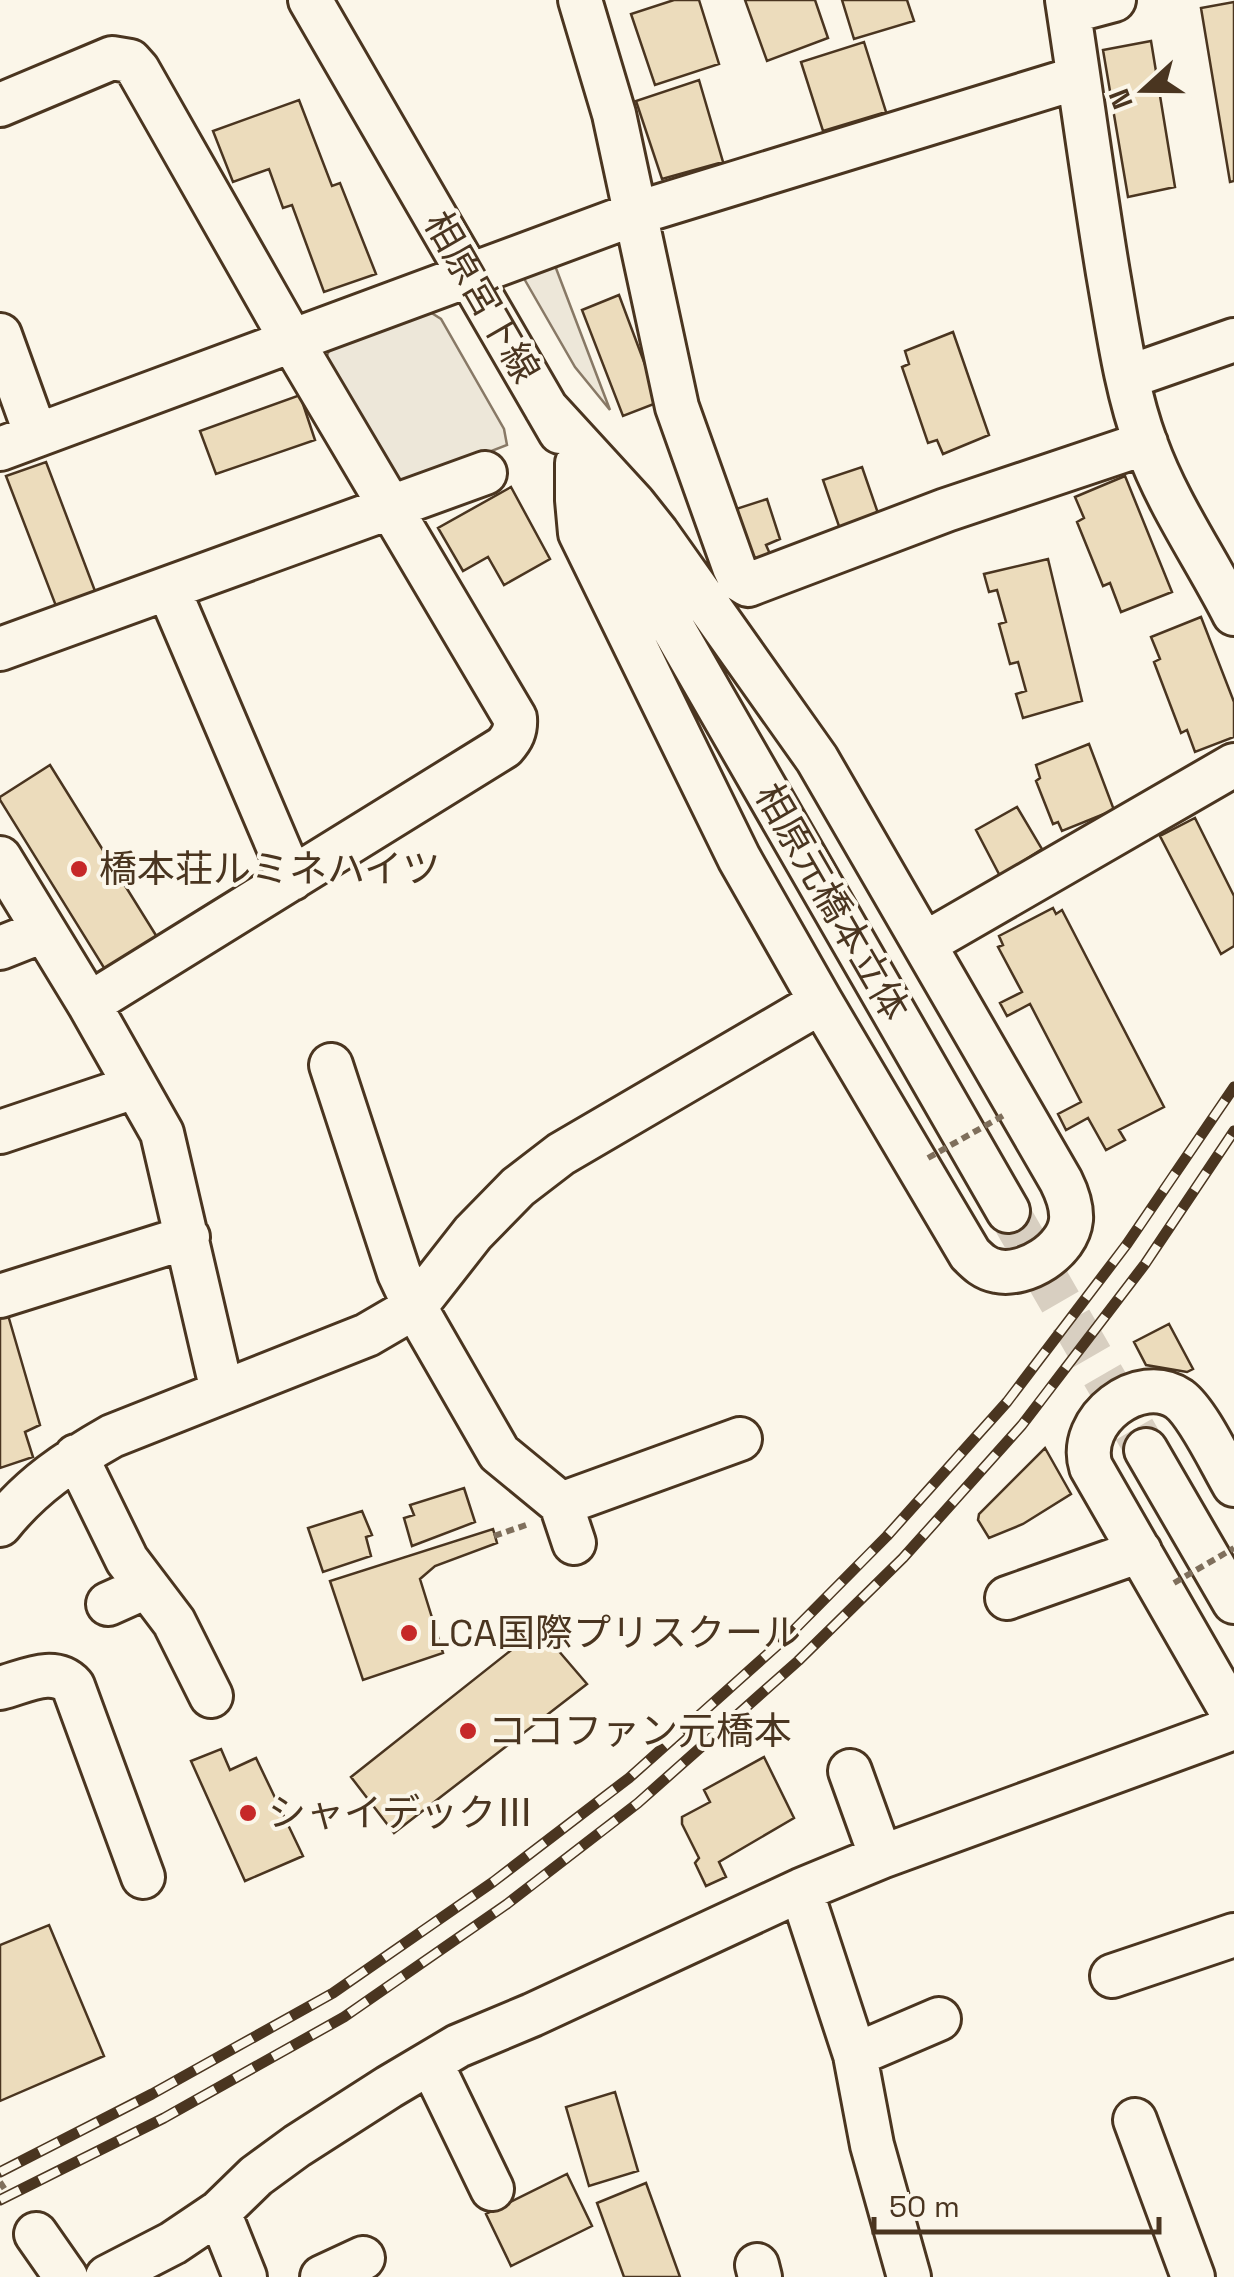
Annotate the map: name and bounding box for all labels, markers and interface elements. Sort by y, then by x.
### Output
north arrow [1094,40,1194,140]
text: N [1100,84,1141,114]
street label: 相原宮下線 [414,203,550,391]
street label: 相原元橋本立体 [745,775,919,1029]
place label: 橋本荘ルミネハイツ [99,845,440,893]
marker: 橋本荘ルミネハイツ [68,858,90,880]
place label: LCA国際プリスクール [429,1609,801,1657]
marker: LCA国際プリスクール [398,1622,420,1644]
place label: ココファン元橋本 [488,1707,792,1755]
marker: ココファン元橋本 [457,1720,479,1742]
place label: シャイデックⅢ [268,1789,534,1837]
marker: シャイデックⅢ [237,1802,259,1824]
scale bar [874,2172,1159,2234]
text: 50 m [889,2187,960,2226]

